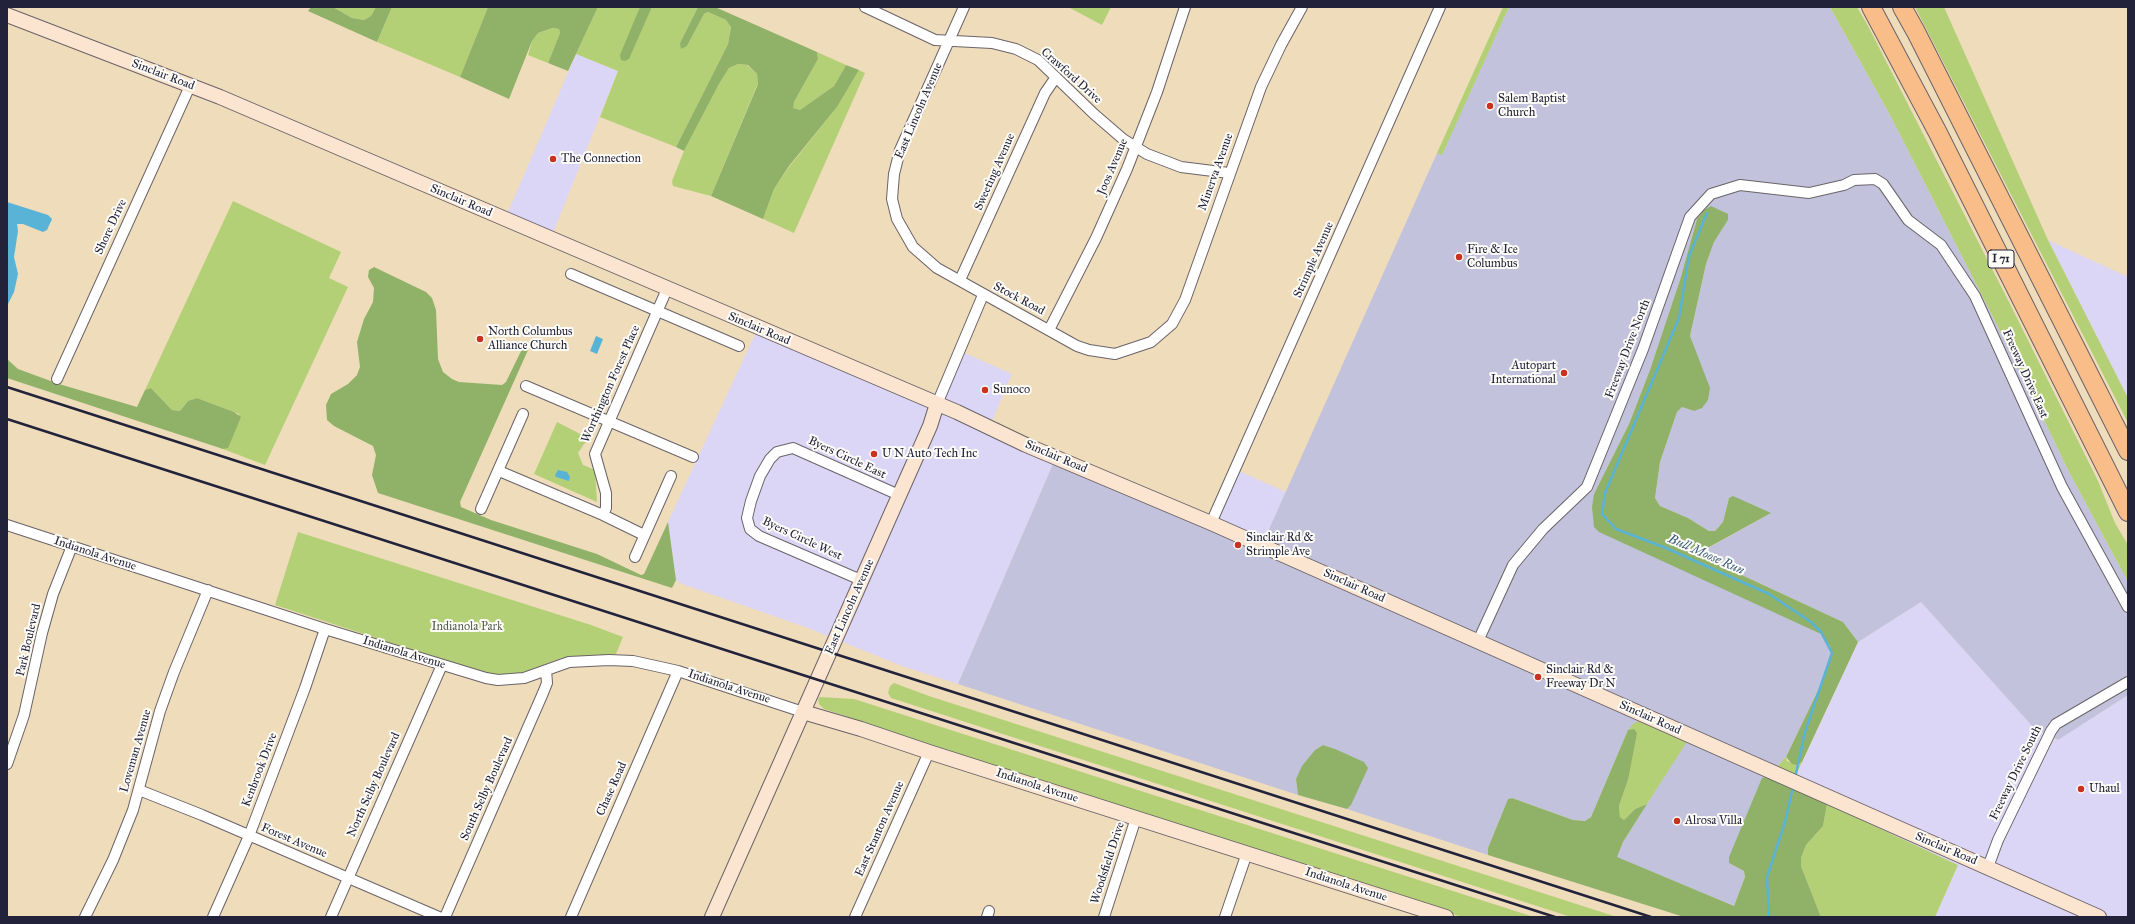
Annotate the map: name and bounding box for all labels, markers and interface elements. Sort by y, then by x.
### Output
street label: Crawford Drive [1038,45,1104,107]
street label: Sinclair Road [130,56,196,94]
street label: East Lincoln Avenue [892,61,946,161]
place label: Salem Baptist Church [1498,92,1566,120]
marker: Salem Baptist Church [1485,101,1495,111]
street label: Sweeting Avenue [972,131,1018,213]
street label: Minerva Avenue [1195,131,1237,213]
street label: Joos Avenue [1095,137,1131,197]
place label: The Connection [561,152,641,166]
marker: The Connection [548,154,558,164]
street label: Sinclair Road [428,181,494,221]
street label: Shore Drive [92,197,130,257]
street label: Strimple Avenue [1291,220,1337,300]
place label: Fire & Ice Columbus [1467,243,1518,271]
road number: I 71 [1988,250,2014,268]
marker: Fire & Ice Columbus [1454,252,1464,262]
street label: Stock Road [991,279,1047,319]
street label: Freeway Drive North [1603,298,1653,400]
street label: Sinclair Road [726,309,792,349]
street label: Worthington Forest Place [579,323,643,445]
place label: North Columbus Alliance Church [488,325,572,353]
street label: Freeway Drive East [1999,327,2051,421]
marker: North Columbus Alliance Church [475,334,485,344]
place label: Autopart International [1491,359,1556,387]
marker: Autopart International [1559,368,1569,378]
place label: Sunoco [993,383,1030,397]
marker: Sunoco [980,385,990,395]
street label: Byers Circle East [806,434,888,482]
street label: Sinclair Road [1023,437,1089,477]
place label: U N Auto Tech Inc [882,447,977,461]
marker: U N Auto Tech Inc [869,449,879,459]
street label: Byers Circle West [760,514,844,564]
place label: Sinclair Rd & Strimple Ave [1246,531,1314,559]
water label: Bull Moose Run [1666,531,1746,579]
street label: Indianola Avenue [52,534,138,574]
marker: Sinclair Rd & Strimple Ave [1233,540,1243,550]
street label: East Lincoln Avenue [822,557,878,657]
street label: Sinclair Road [1321,566,1387,606]
street label: Park Boulevard [14,602,44,678]
park label: Indianola Park [431,620,503,634]
street label: Indianola Avenue [361,634,447,672]
place label: Sinclair Rd & Freeway Dr N [1546,663,1616,691]
street label: Indianola Avenue [686,667,772,707]
marker: Sinclair Rd & Freeway Dr N [1533,672,1543,682]
street label: Sinclair Road [1617,698,1683,738]
street label: Loveman Avenue [117,708,155,794]
street label: Freeway Drive South [1987,723,2045,823]
street label: North Selby Boulevard [344,730,404,840]
street label: Kenbrook Drive [239,731,281,809]
street label: South Selby Boulevard [458,735,516,843]
street label: Chase Road [594,760,630,818]
street label: Indianola Avenue [994,766,1080,806]
street label: East Stanton Avenue [852,779,908,879]
place label: Uhaul [2089,782,2120,796]
marker: Uhaul [2076,784,2086,794]
place label: Alrosa Villa [1685,814,1742,828]
marker: Alrosa Villa [1672,816,1682,826]
street label: Woodsfield Drive [1088,820,1128,906]
street label: Forest Avenue [259,821,329,861]
street label: Sinclair Road [1913,829,1979,869]
street label: Indianola Avenue [1303,865,1389,905]

